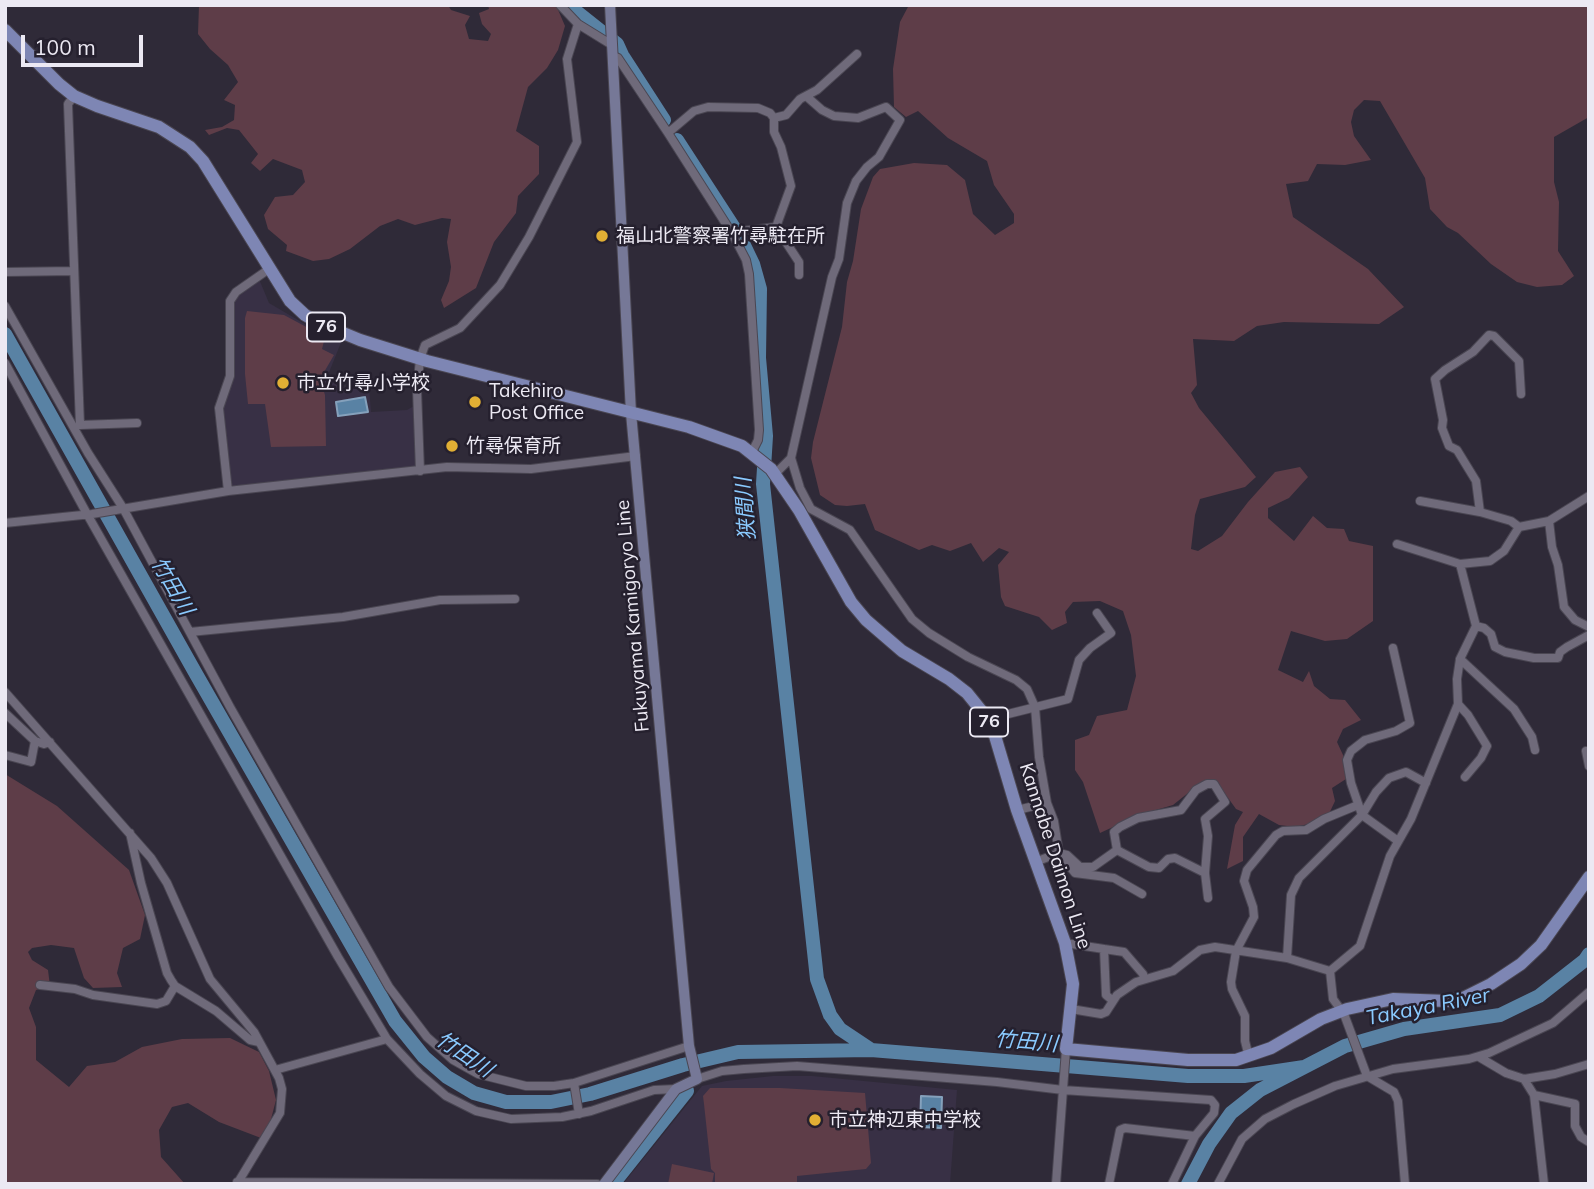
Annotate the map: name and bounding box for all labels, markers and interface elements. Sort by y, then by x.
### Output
scale bar [24,21,147,65]
text: 100 m [34,34,96,60]
place label: 福山北警察署竹尋駐在所 [616,225,825,247]
marker: 福山北警察署竹尋駐在所 [594,228,610,244]
road number: 76 [307,312,345,342]
place label: 市立竹尋小学校 [297,372,430,394]
marker: 市立竹尋小学校 [275,375,291,391]
place label: Takehiro Post Office [489,380,584,424]
marker: Takehiro Post Office [467,394,483,410]
place label: 竹尋保育所 [466,435,561,457]
marker: 竹尋保育所 [444,438,460,454]
water label: 狭間川 [731,477,761,541]
street label: Fukuyama Kamigoryo Line [611,499,655,733]
water label: 竹田川 [145,552,199,620]
road number: 76 [970,708,1008,736]
street label: Kannabe Daimon Line [1014,760,1096,952]
water label: Takaya River [1364,983,1492,1031]
water label: 竹田川 [431,1027,497,1083]
water label: 竹田川 [994,1027,1058,1057]
place label: 市立神辺東中学校 [829,1109,981,1131]
marker: 市立神辺東中学校 [807,1112,823,1128]

